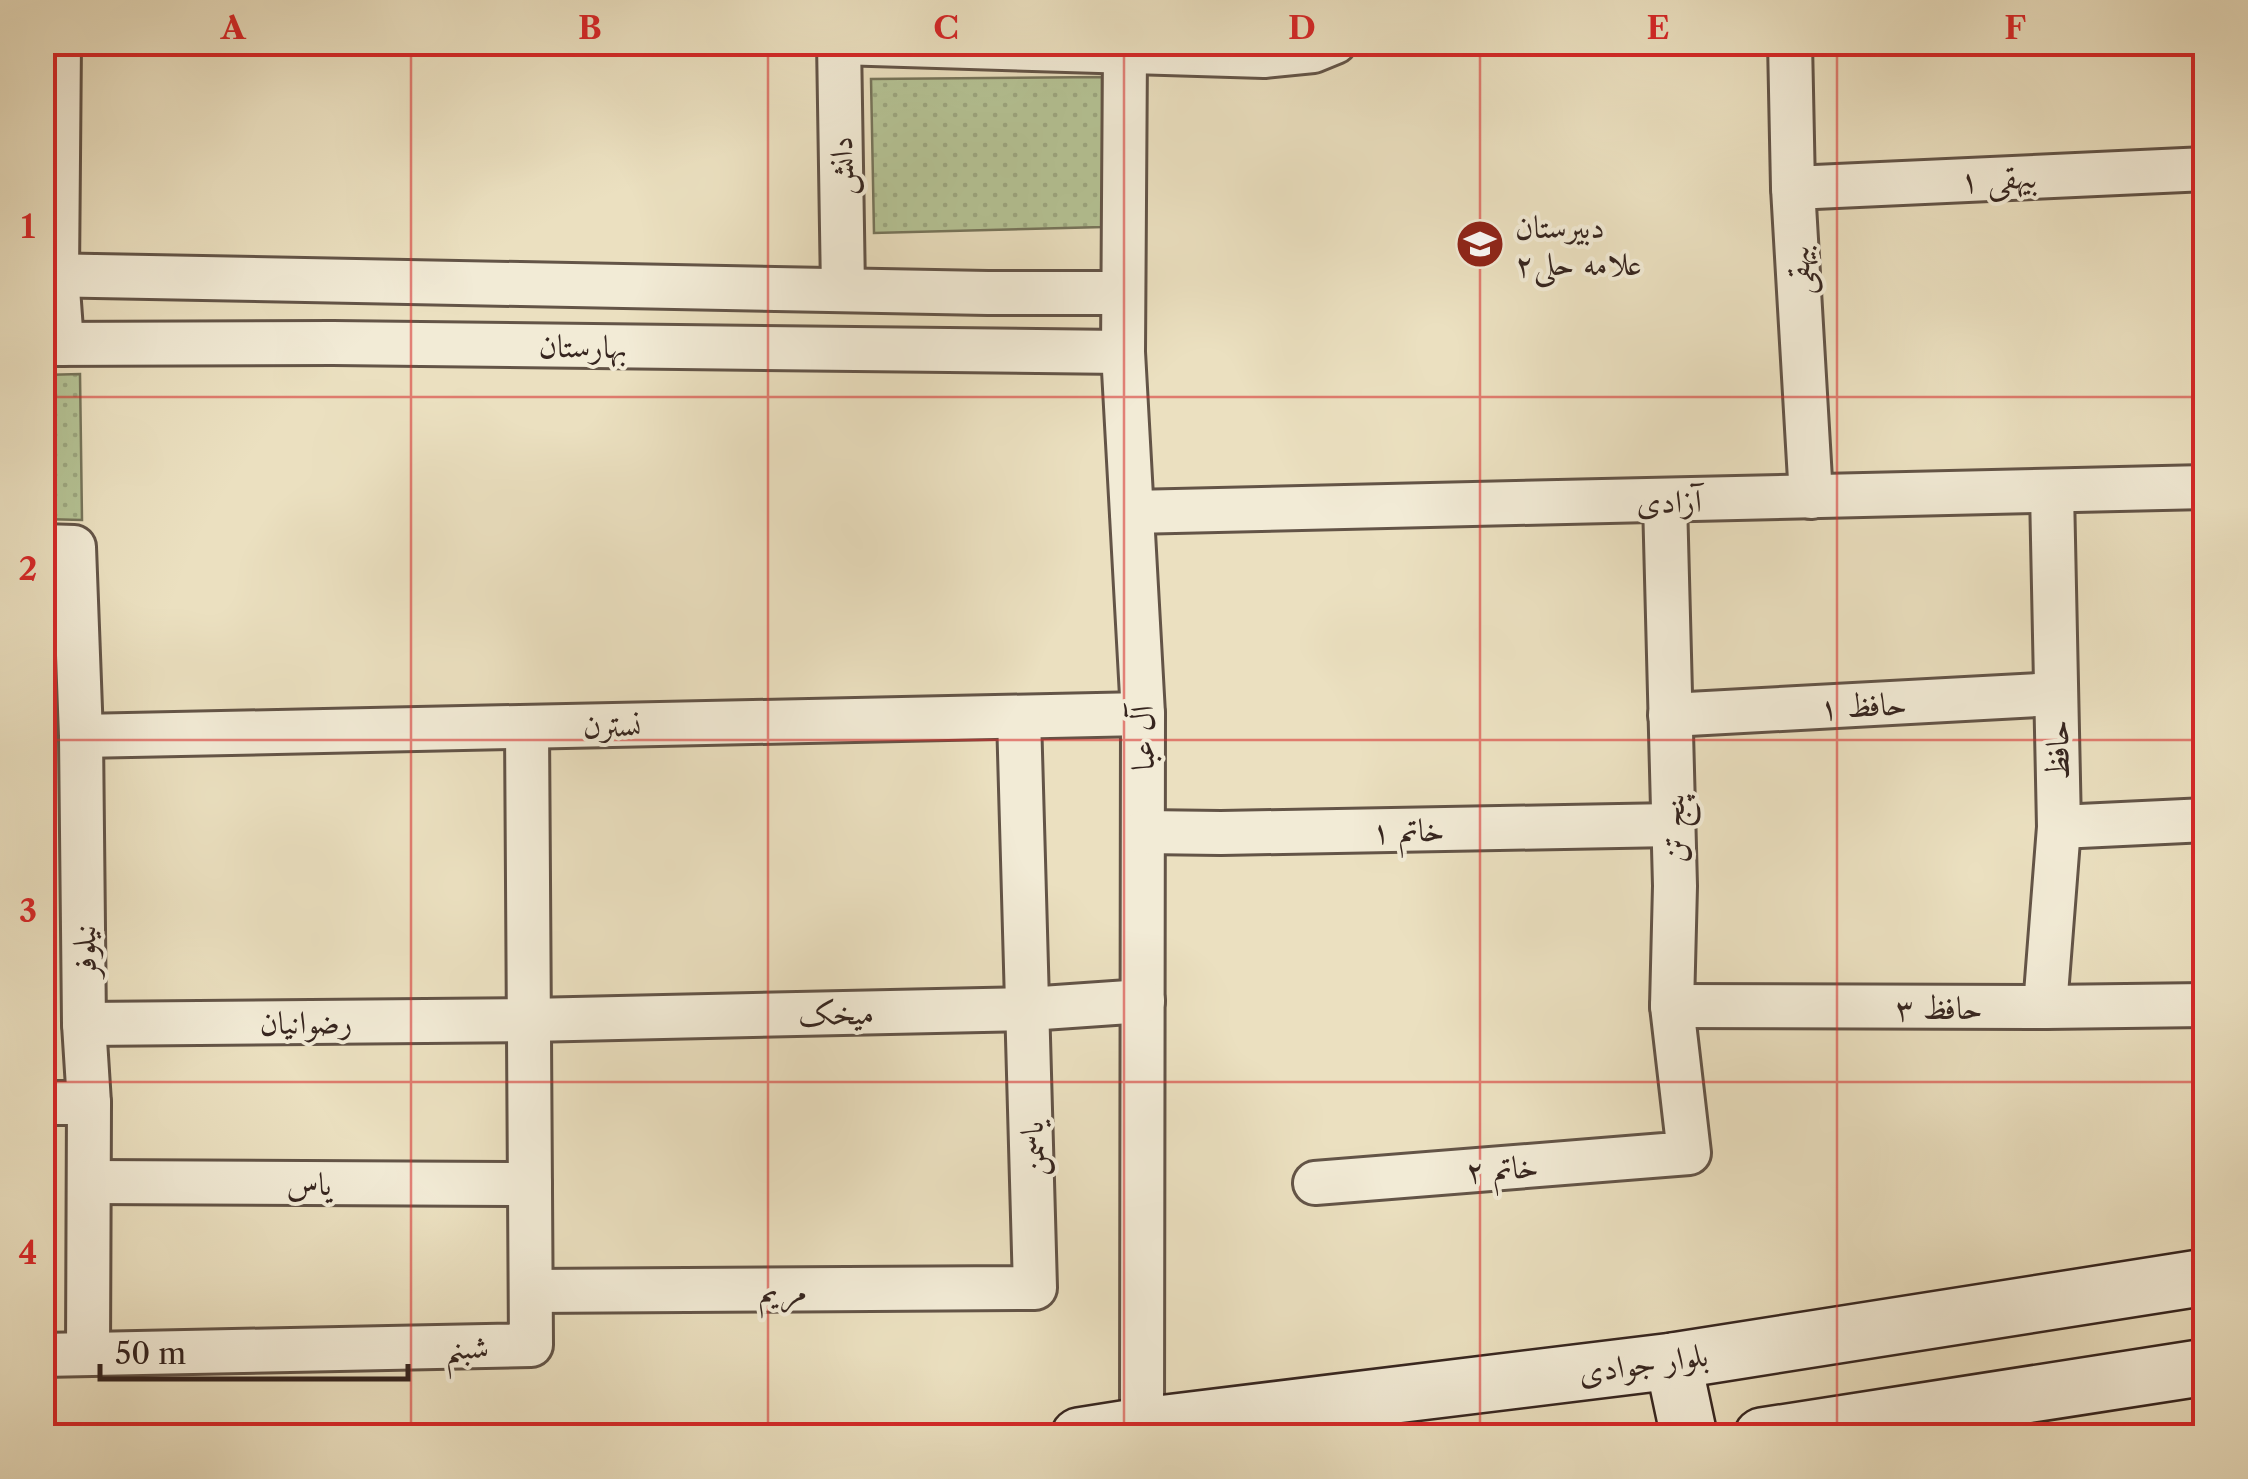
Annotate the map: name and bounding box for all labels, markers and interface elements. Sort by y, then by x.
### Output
text: A [220,8,247,47]
text: B [578,8,602,47]
text: C [933,8,959,47]
text: D [1288,8,1316,47]
text: E [1646,8,1670,47]
text: F [2004,8,2026,47]
street label: دانش [821,136,864,196]
street label: بیهقی ۱ [1959,156,2039,204]
text: 1 [21,207,36,246]
place label: دبیرستان علامه حلی۲ [1515,207,1642,288]
school or university icon: دبیرستان علامه حلی۲ [1454,218,1506,270]
street label: بیهقی [1777,243,1823,296]
street label: بهارستان [538,326,628,368]
street label: آزادی [1636,481,1705,521]
text: 2 [19,549,37,588]
street label: حافظ ۱ [1818,683,1908,727]
street label: آل عبا [1122,702,1162,771]
street label: نسترن [582,705,642,745]
street label: حافظ [2037,720,2077,780]
street label: پنج تن [1652,792,1703,864]
street label: خاتم ۱ [1371,810,1445,859]
text: 3 [19,891,37,930]
street label: نیلوفر [64,924,106,981]
street label: حافظ ۳ [1895,988,1983,1027]
street label: میخک [798,993,874,1033]
street label: رضوانیان [259,1002,353,1043]
street label: یاسمن [1011,1119,1055,1177]
street label: خاتم ۲ [1464,1146,1540,1199]
street label: یاس [286,1164,333,1204]
text: 4 [19,1233,37,1272]
street label: مریم [759,1271,807,1319]
scale bar [100,1319,408,1381]
street label: شبنم [445,1327,490,1380]
text: 50 m [115,1335,186,1372]
street label: بلوار جوادی [1576,1335,1710,1392]

